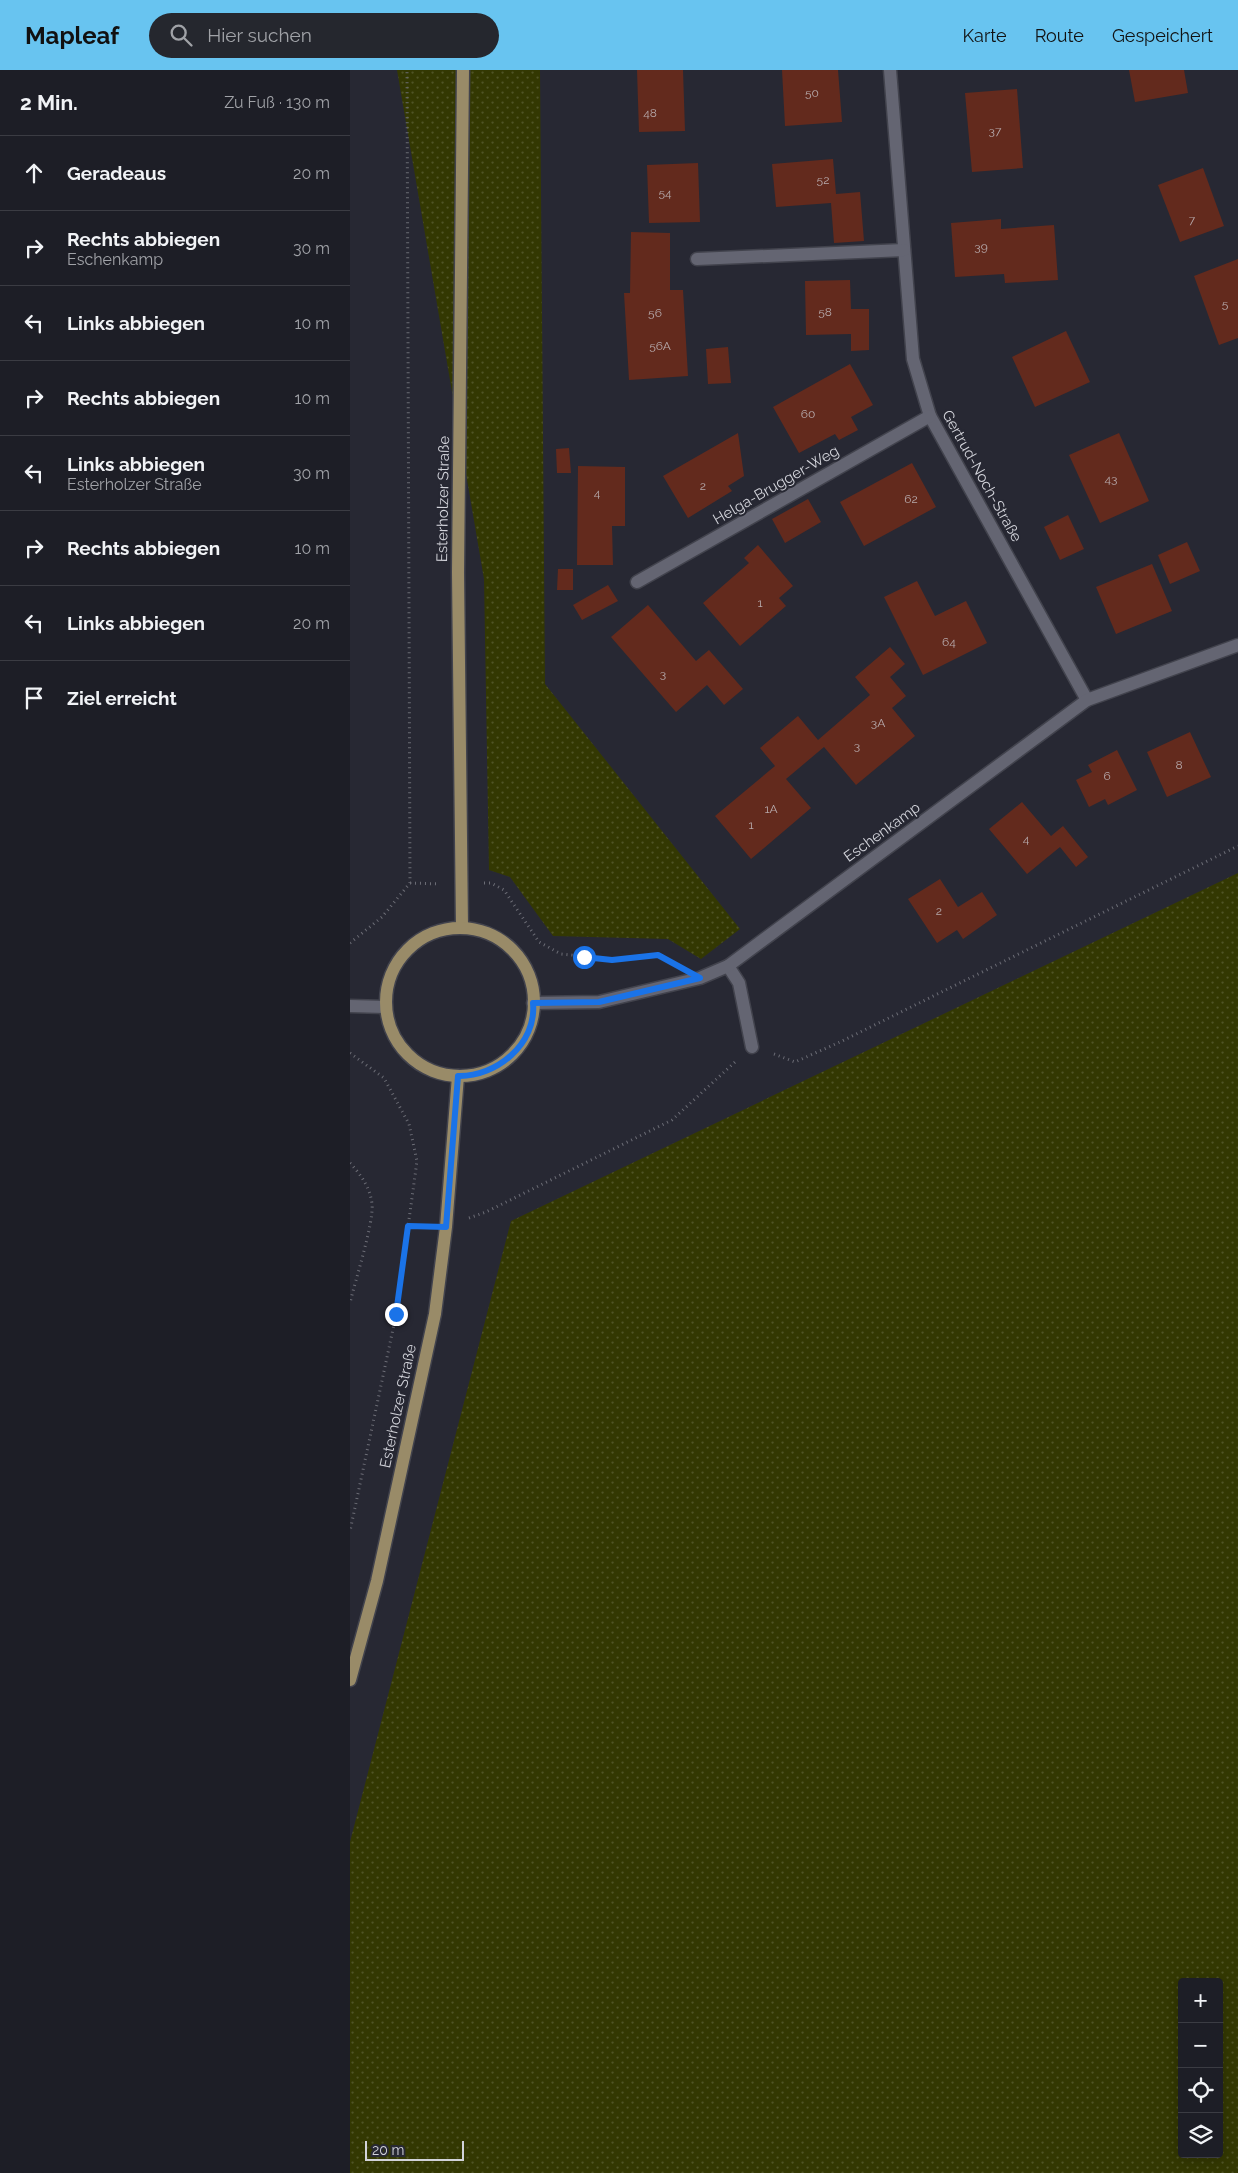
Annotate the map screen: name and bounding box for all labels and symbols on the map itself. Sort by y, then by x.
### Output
house number: 50 [805,86,819,100]
house number: 48 [643,106,657,120]
house number: 37 [989,124,1002,138]
house number: 52 [817,173,829,187]
house number: 54 [658,186,672,200]
house number: 7 [1189,213,1196,227]
house number: 39 [974,240,988,254]
house number: 5 [1222,297,1229,311]
house number: 58 [818,305,832,319]
house number: 56 [648,306,662,320]
house number: 56A [649,339,671,353]
house number: 60 [801,407,815,421]
street label: Gertrud-Noch-Straße [938,407,1026,545]
street label: Esterholzer Straße [433,436,453,562]
street label: Helga-Brugger-Weg [710,442,842,528]
house number: 43 [1105,472,1117,486]
house number: 2 [700,479,706,493]
house number: 4 [594,486,601,500]
house number: 62 [904,492,918,506]
house number: 1 [757,596,763,610]
house number: 64 [942,635,956,649]
house number: 3 [660,667,666,681]
house number: 3A [871,716,885,730]
house number: 3 [854,739,860,753]
house number: 8 [1175,758,1183,772]
house number: 6 [1103,769,1111,783]
street label: Eschenkamp [840,798,924,866]
house number: 1A [764,802,778,816]
house number: 1 [748,818,754,832]
house number: 4 [1023,832,1030,846]
house number: 2 [936,904,942,918]
route start [573,946,596,969]
route end [385,1303,408,1326]
street label: Esterholzer Straße [376,1342,420,1470]
scale bar [365,2138,464,2161]

